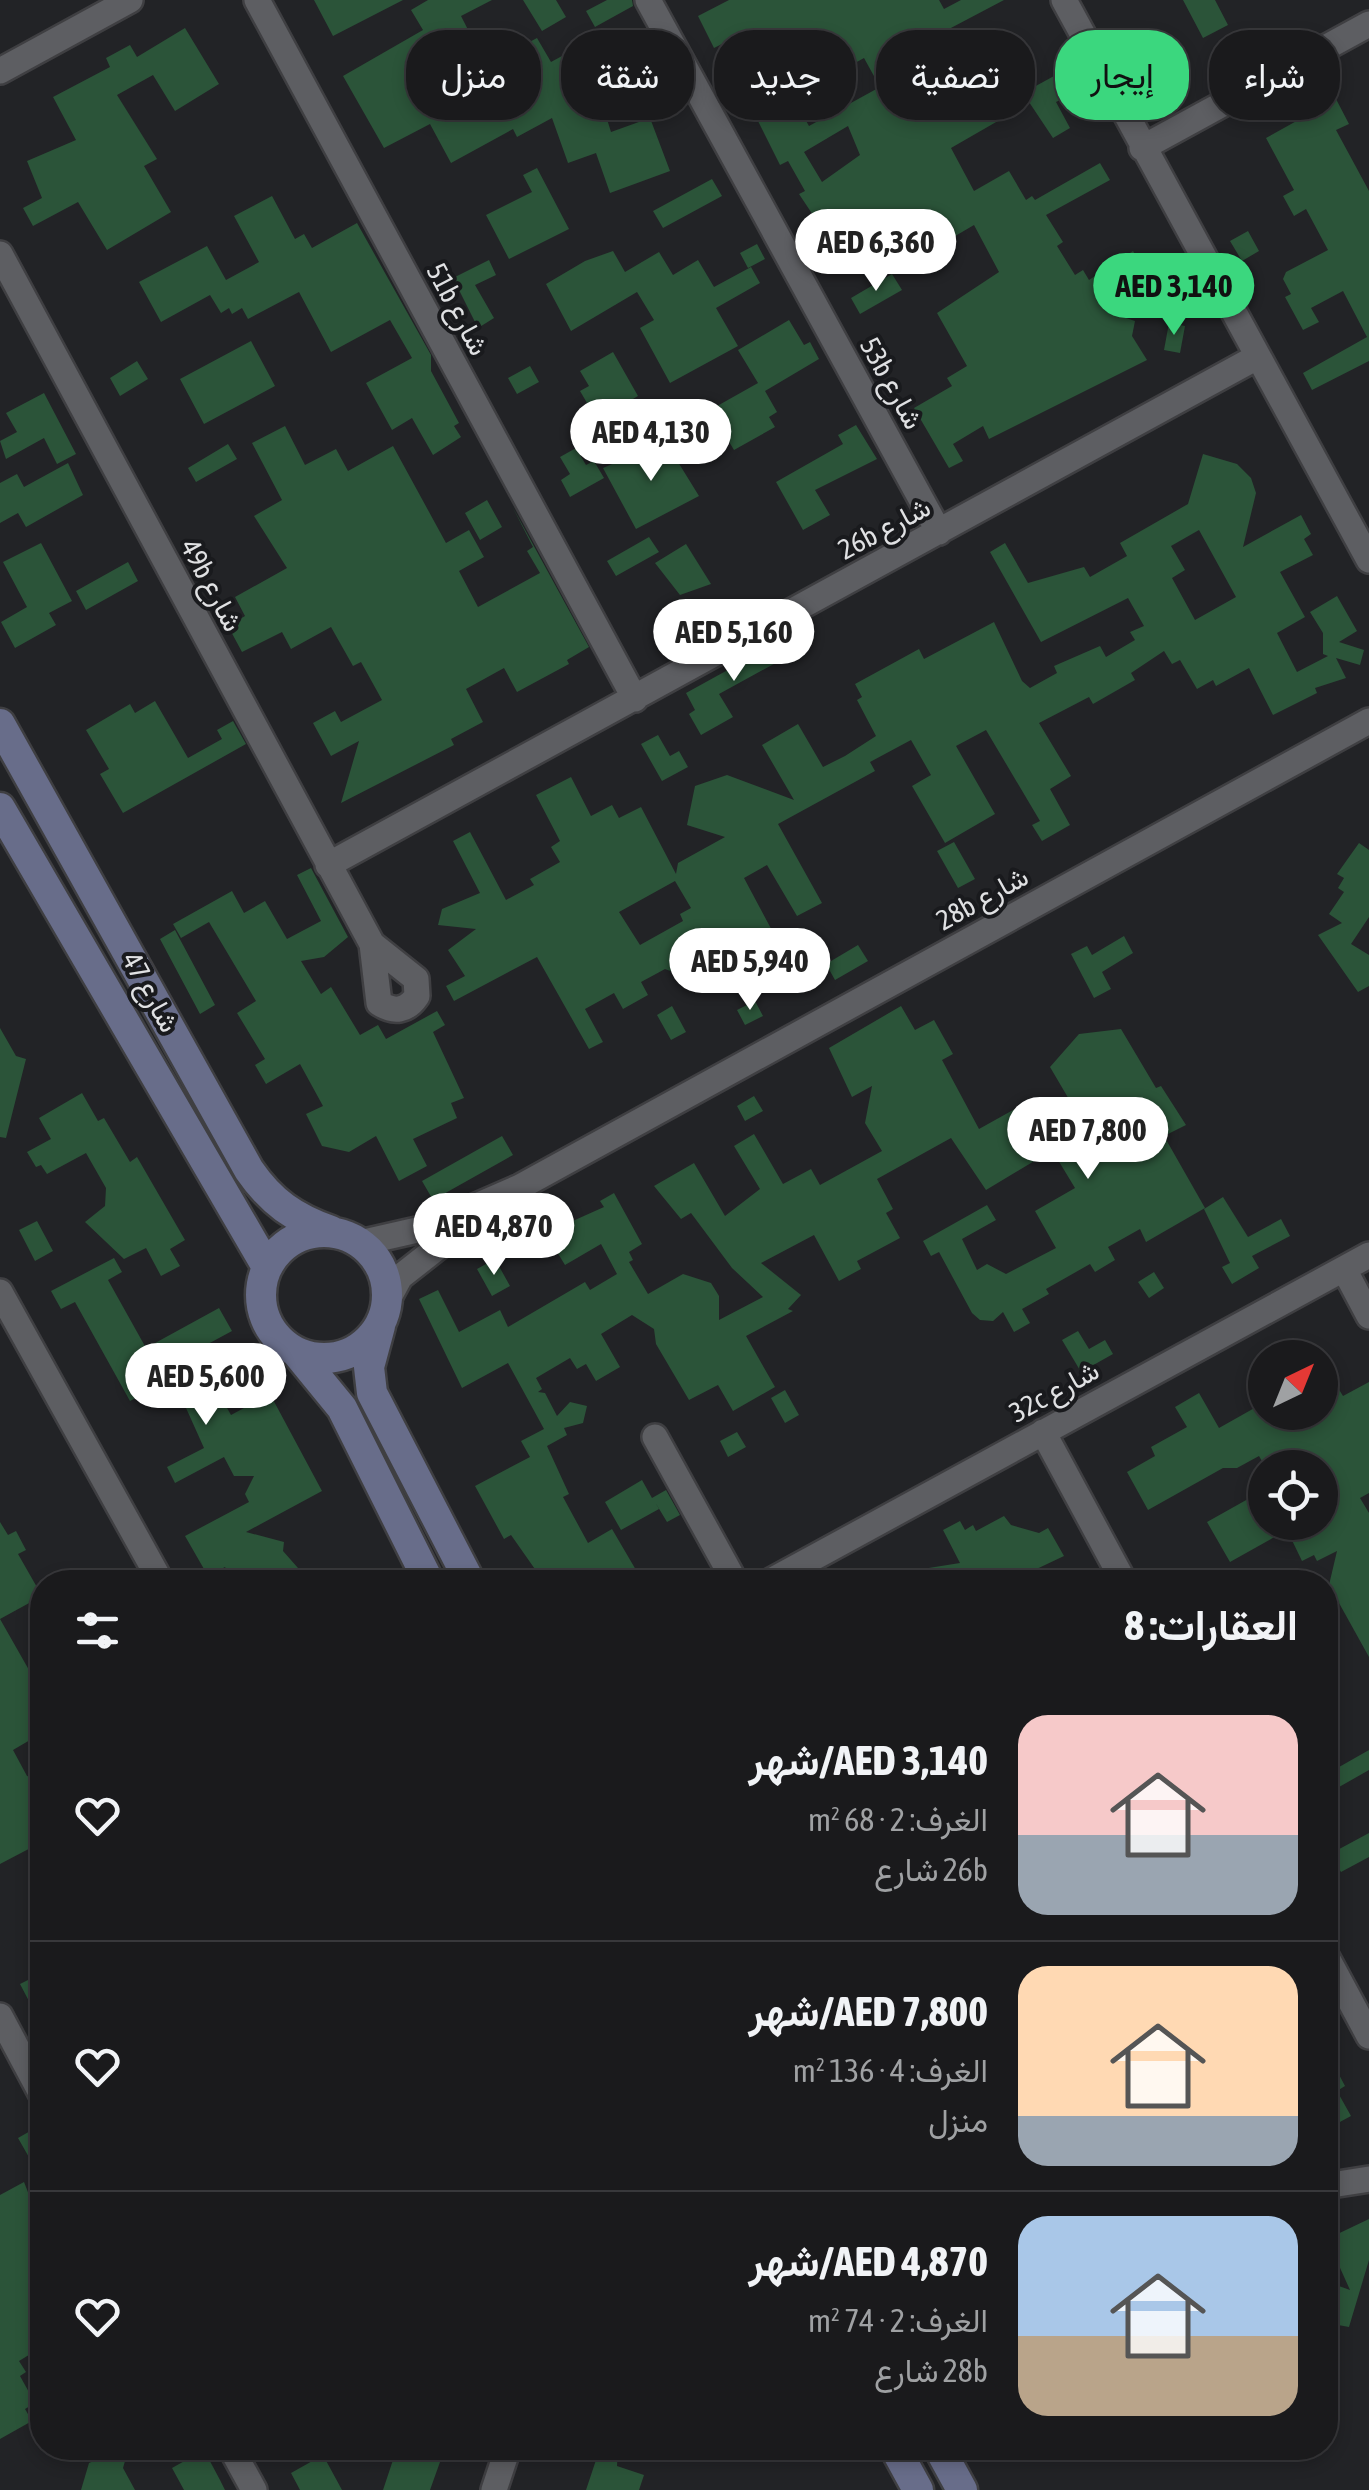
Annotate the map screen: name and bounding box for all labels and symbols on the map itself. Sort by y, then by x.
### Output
pin: AED 6,360 [762,209,990,294]
pin: AED 3,140 [1060,253,1288,338]
street label: 51b شارع [418,257,496,362]
street label: 53b شارع [851,332,930,436]
pin: AED 4,130 [537,399,765,484]
street label: 26b شارع [832,490,937,568]
street label: 49b شارع [172,533,250,638]
pin: AED 5,160 [620,599,848,684]
street label: 28b شارع [931,860,1035,939]
pin: AED 5,940 [636,928,864,1013]
street label: شارع 47 [113,946,186,1039]
pin: AED 7,800 [974,1097,1202,1182]
pin: AED 4,870 [380,1193,608,1278]
north arrow [1248,1340,1338,1430]
pin: AED 5,600 [92,1343,320,1428]
street label: 32c شارع [1004,1354,1106,1431]

